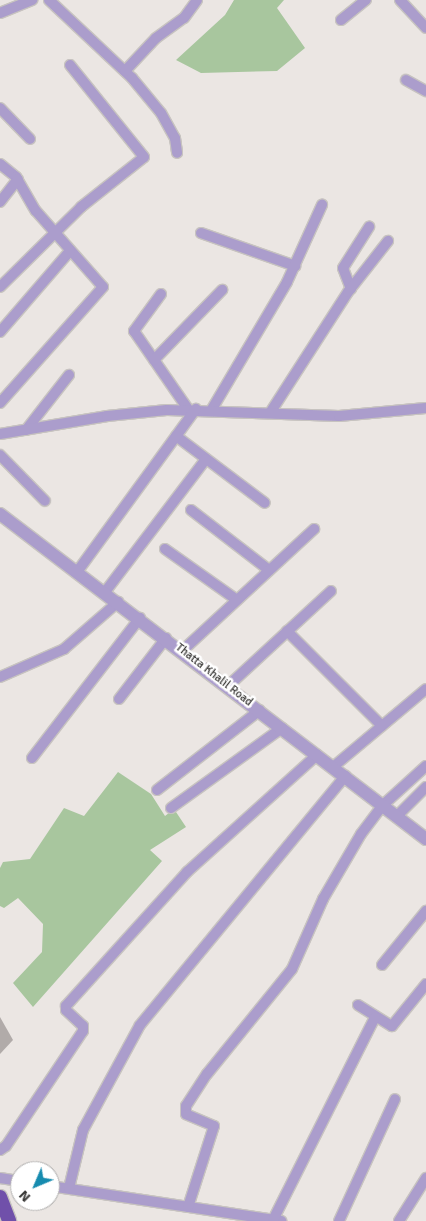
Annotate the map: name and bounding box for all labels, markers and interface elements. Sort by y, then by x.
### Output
street label: Thatta Khalil Road [173,640,255,710]
north arrow [10,1161,60,1211]
text: N [15,1187,34,1206]

